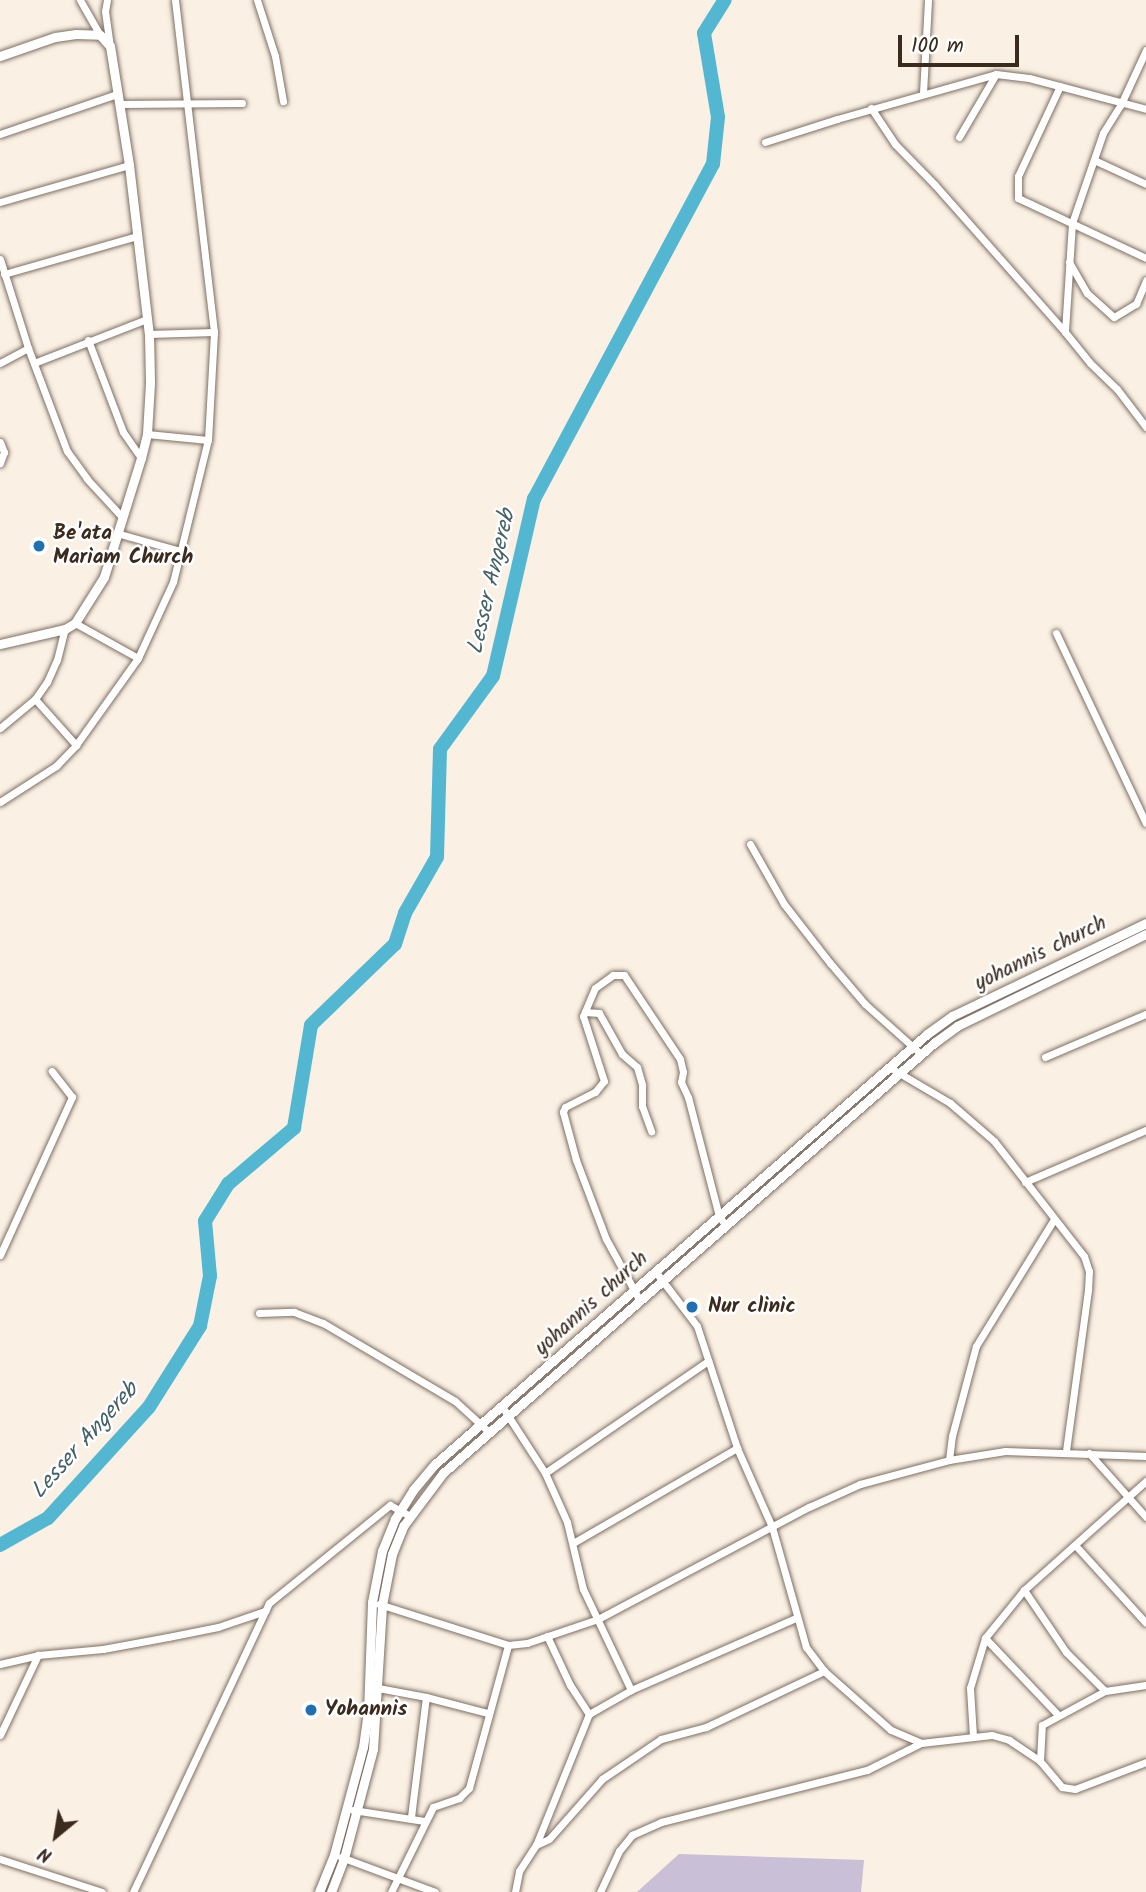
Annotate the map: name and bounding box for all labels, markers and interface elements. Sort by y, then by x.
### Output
scale bar [901,21,1022,65]
text: 100 m [911,30,964,63]
water label: Lesser Angereb [462,507,522,657]
place label: Be'ata Mariam Church [53,521,193,571]
marker: Be'ata Mariam Church [31,538,47,554]
street label: yohannis church [971,911,1111,997]
street label: yohannis church [530,1247,654,1361]
place label: Nur clinic [708,1294,796,1320]
marker: Nur clinic [682,1297,702,1317]
water label: Lesser Angereb [25,1377,145,1505]
place label: Yohannis [325,1697,407,1723]
marker: Yohannis [303,1702,319,1718]
north arrow [21,1801,91,1871]
text: N [33,1838,58,1870]

